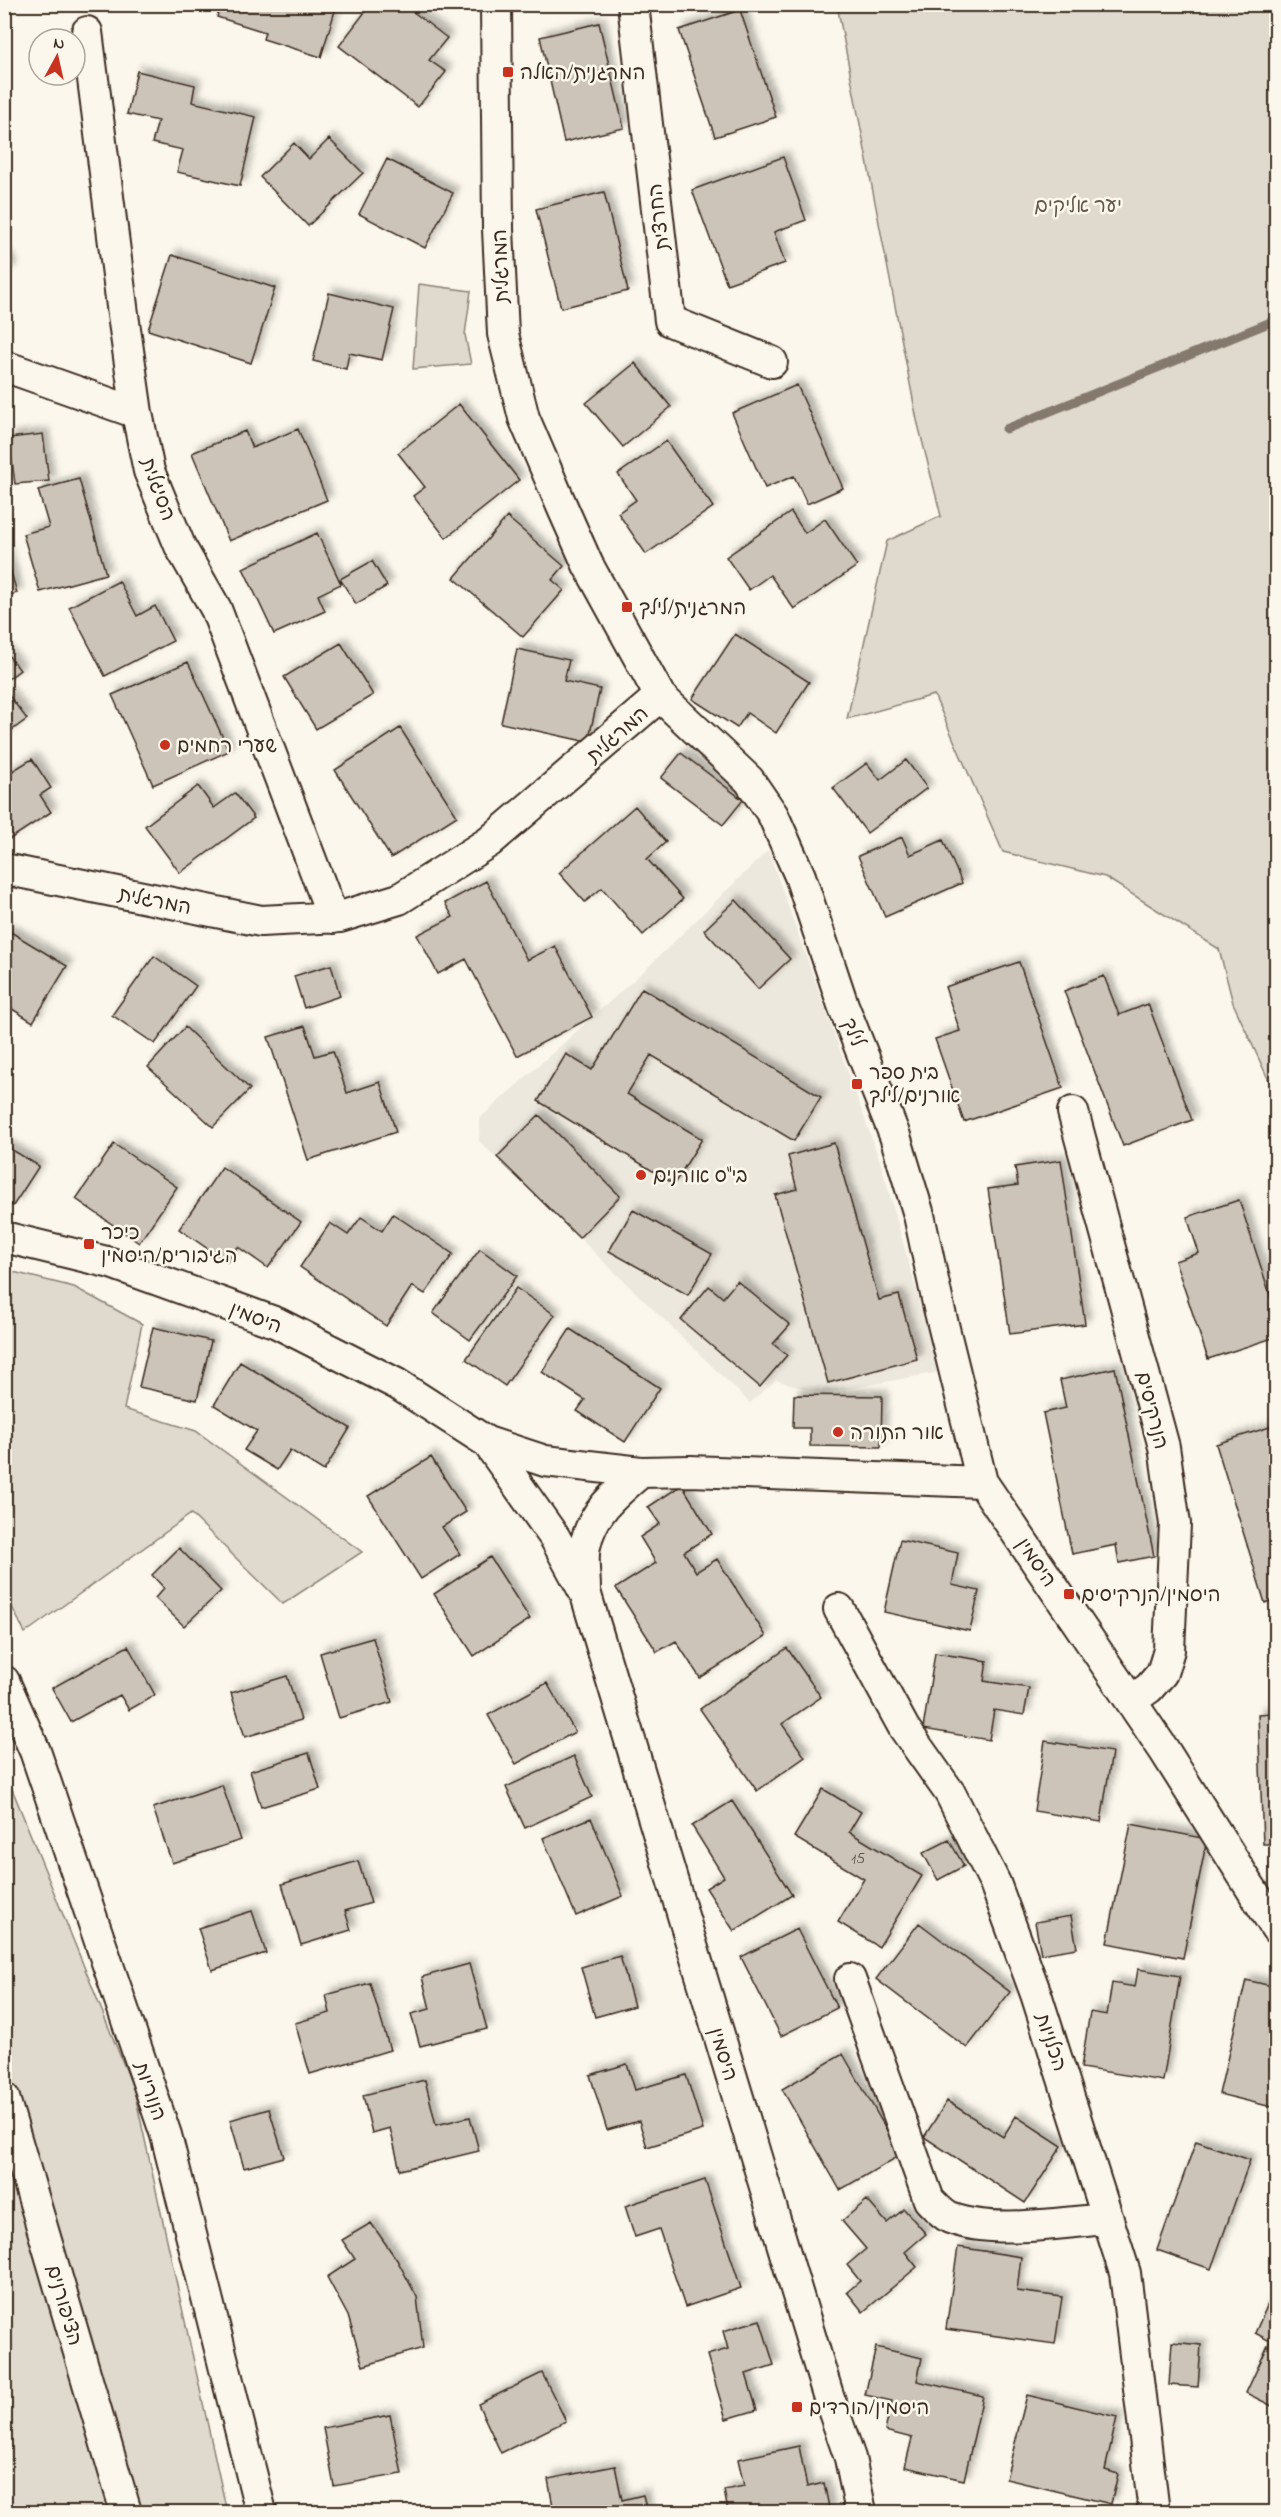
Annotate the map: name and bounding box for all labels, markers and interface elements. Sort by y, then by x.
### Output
north arrow [27,27,87,87]
text: N [52,31,66,57]
place label: המרגנית/האלה [520,60,645,89]
marker: המרגנית/האלה [501,65,515,79]
street label: החרצית [642,182,679,253]
park label: יער אליקים [1034,193,1122,222]
street label: המרגלית [487,228,518,304]
street label: הסיגלית [132,453,181,525]
place label: המרגנית/לילך [639,595,746,624]
marker: המרגנית/לילך [620,600,634,614]
street label: המרגלית [580,701,656,772]
place label: שערי רחמים [177,733,277,762]
marker: שערי רחמים [158,738,172,752]
street label: המרגלית [114,881,194,924]
street label: לילך [833,1014,871,1053]
place label: בית ספר אורנים/לילך [869,1060,960,1112]
marker: בית ספר אורנים/לילך [850,1077,864,1091]
place label: בי"ס אורנים [653,1163,748,1192]
marker: בי"ס אורנים [634,1168,648,1182]
place label: כיכר הגיבורים/היסמין [101,1220,237,1272]
marker: כיכר הגיבורים/היסמין [82,1237,96,1251]
street label: היסמין [225,1296,286,1343]
street label: הנרקיסים [1127,1369,1174,1453]
place label: אור התורה [850,1420,944,1449]
marker: אור התורה [831,1425,845,1439]
street label: היסמין [1008,1533,1062,1594]
place label: היסמין/הנרקיסים [1081,1582,1221,1611]
marker: היסמין/הנרקיסים [1062,1587,1076,1601]
house number: 15 [851,1847,865,1871]
street label: הכלניות [1026,2009,1073,2076]
street label: היסמין [700,2025,743,2085]
street label: הנוריות [125,2058,172,2125]
street label: הציפורנים [37,2262,88,2350]
place label: היסמין/הורדים [809,2395,929,2424]
marker: היסמין/הורדים [790,2400,804,2414]

